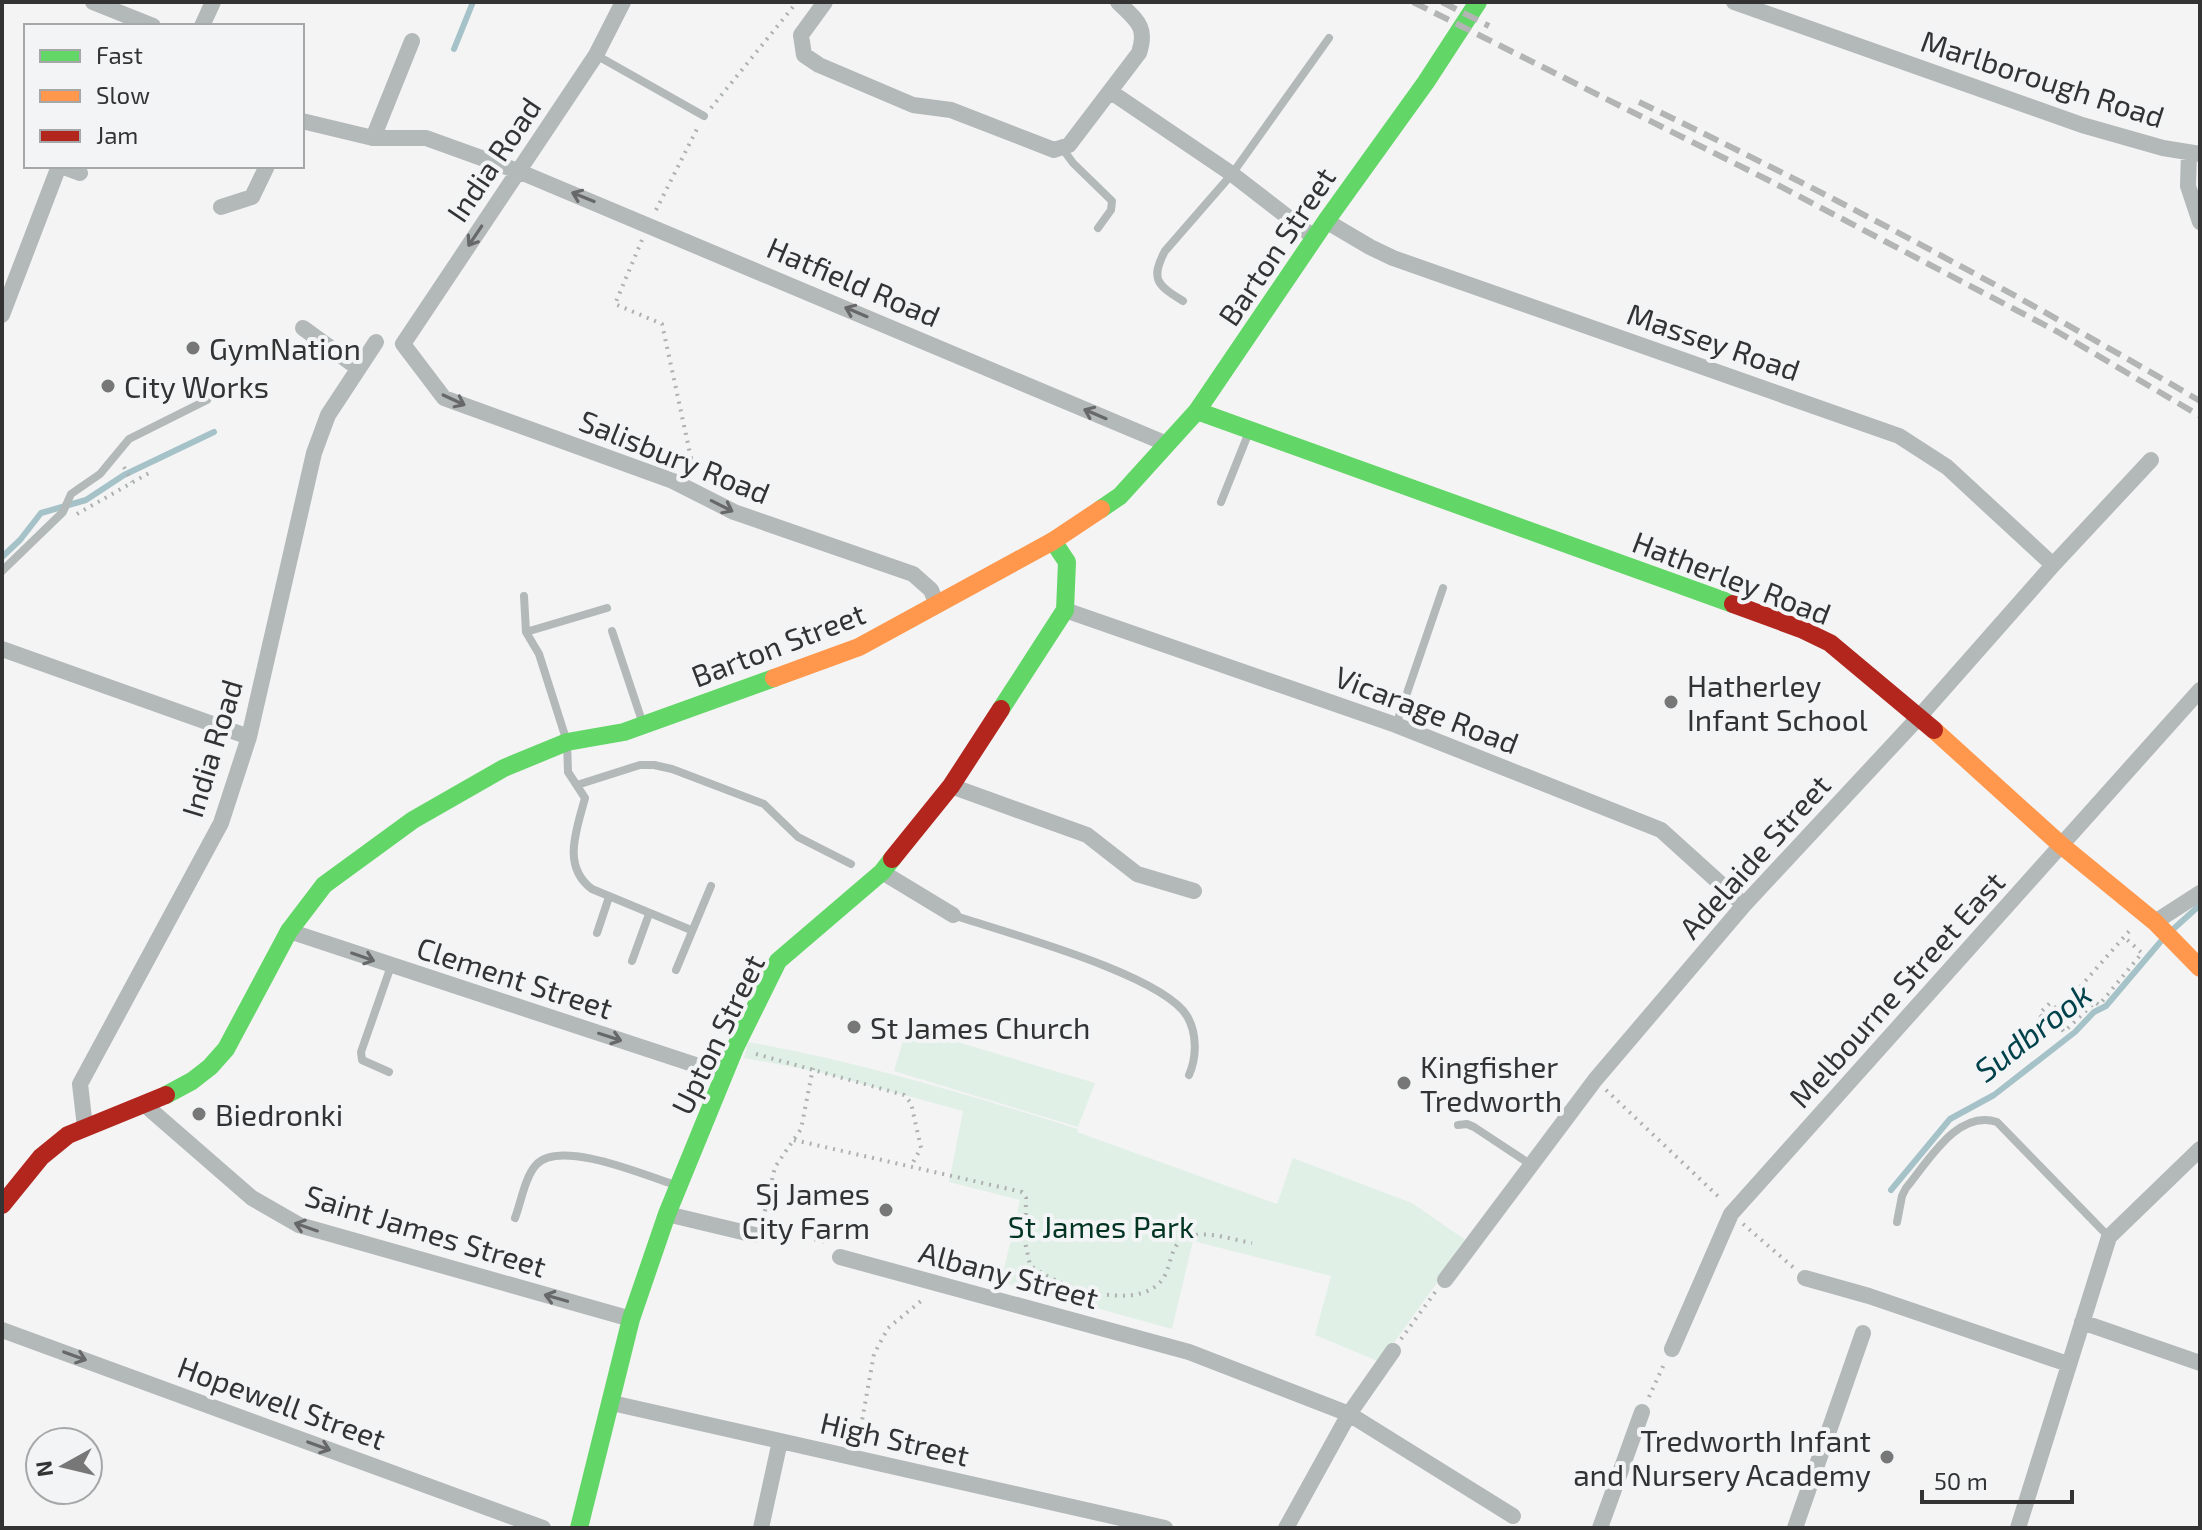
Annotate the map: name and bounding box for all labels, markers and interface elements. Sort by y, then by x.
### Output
street label: Marlborough Road [1917,22,2169,134]
legend [24,24,304,168]
text: Fast [96,40,143,69]
text: Slow [96,80,150,109]
street label: India Road [438,90,548,228]
text: Jam [96,120,138,149]
street label: Barton Street [1210,160,1342,332]
one-way arrow [571,189,596,204]
one-way arrow [467,224,483,246]
street label: Hatfield Road [762,228,946,334]
street label: Massey Road [1623,295,1805,387]
one-way arrow [844,304,868,318]
place label: GymNation [209,330,361,366]
marker: GymNation [184,339,202,357]
place label: City Works [124,368,269,404]
marker: City Works [99,377,117,395]
one-way arrow [442,393,466,408]
street label: Salisbury Road [575,401,775,511]
one-way arrow [1083,405,1108,420]
one-way arrow [709,498,733,514]
street label: Hatherley Road [1628,523,1836,631]
street label: Barton Street [686,594,870,694]
street label: Vicarage Road [1330,657,1524,761]
place label: Hatherley Infant School [1687,667,1868,737]
street label: India Road [173,675,249,821]
marker: Hatherley Infant School [1662,693,1680,711]
street label: Adelaide Street [1671,767,1837,945]
street label: Melbourne Street East [1781,864,2011,1114]
street label: Clement Street [413,928,617,1026]
street label: Upton Street [663,948,771,1120]
one-way arrow [350,950,375,965]
water label: Sudbrook [1966,974,2098,1088]
place label: St James Church [870,1009,1091,1045]
marker: St James Church [845,1018,863,1036]
one-way arrow [598,1031,623,1046]
place label: Kingfisher Tredworth [1420,1048,1562,1118]
marker: Kingfisher Tredworth [1395,1074,1413,1092]
place label: Biedronki [215,1096,343,1132]
marker: Biedronki [190,1105,208,1123]
place label: Sj James City Farm [742,1175,870,1245]
street label: Saint James Street [301,1176,551,1284]
marker: Sj James City Farm [877,1201,895,1219]
park label: St James Park [1008,1208,1194,1244]
one-way arrow [294,1218,319,1233]
street label: Albany Street [916,1233,1102,1315]
one-way arrow [543,1290,569,1305]
street label: Hopewell Street [173,1348,391,1456]
one-way arrow [62,1350,87,1365]
street label: High Street [817,1403,973,1473]
place label: Tredworth Infant and Nursery Academy [1573,1422,1871,1492]
north arrow [24,1426,104,1506]
one-way arrow [306,1440,331,1454]
marker: Tredworth Infant and Nursery Academy [1878,1448,1896,1466]
scale bar [1922,1454,2072,1504]
text: N [29,1459,57,1479]
text: 50 m [1934,1466,1988,1495]

